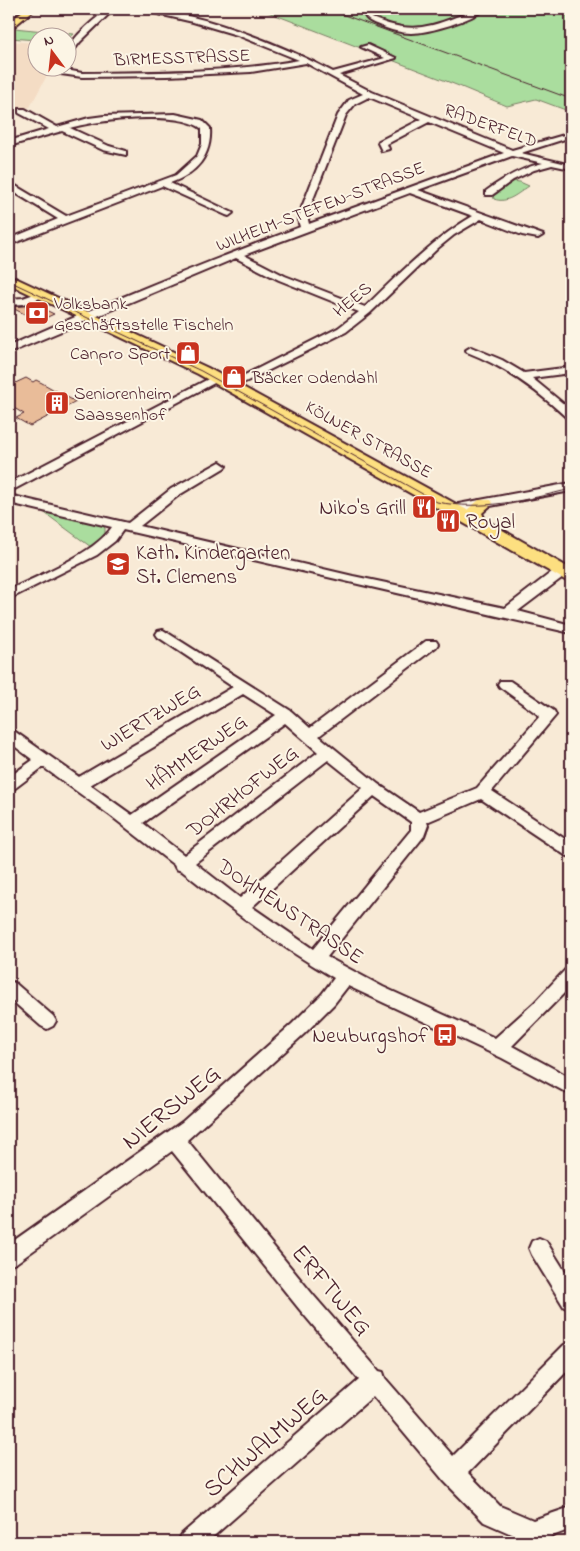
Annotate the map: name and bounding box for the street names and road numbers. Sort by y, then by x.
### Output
street label: BIRMESSTRASSE [112,44,251,74]
street label: RADERFELD [440,98,541,156]
street label: WILHELM-STEFEN-STRASSE [213,156,429,260]
street label: HEES [328,276,378,325]
street label: KÖLNER STRASSE [300,395,436,486]
street label: WIERTZWEG [95,677,207,760]
street label: HÄMMERWEG [141,708,254,800]
street label: DOHRHOFWEG [180,739,305,846]
street label: DOHMENSTRASSE [210,852,369,973]
street label: NIERSWEG [115,1057,229,1159]
street label: ERFTWEG [282,1237,380,1345]
street label: SCHWALMWEG [196,1379,336,1507]

